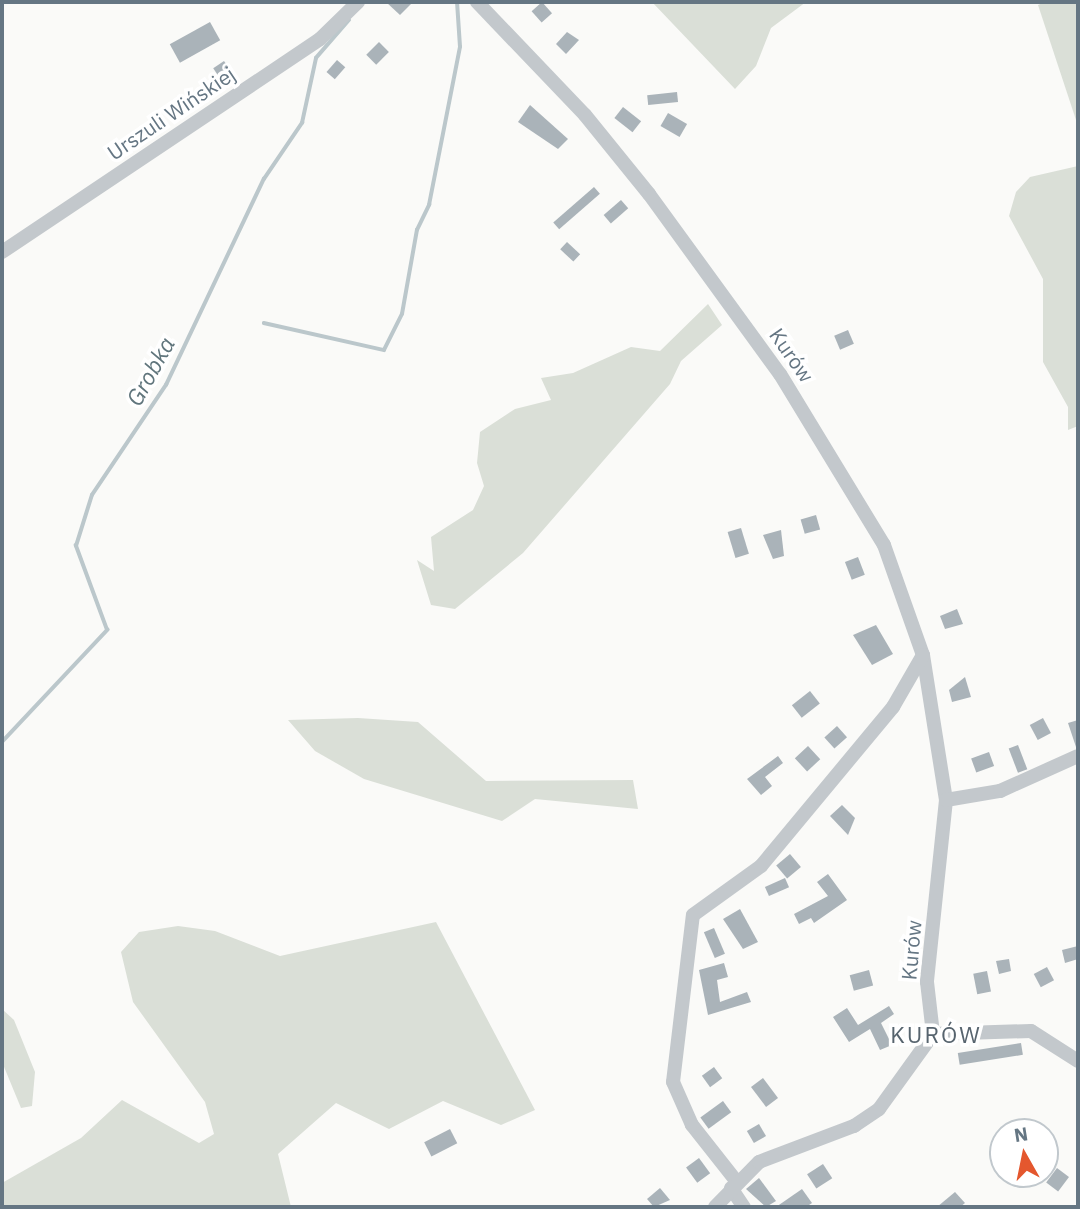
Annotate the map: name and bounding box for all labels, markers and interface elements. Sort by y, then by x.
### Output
street label: Urszuli Wińskiej [102,61,240,165]
street label: Kurów [764,323,820,387]
water label: Grobka [120,332,180,410]
street label: Kurów [896,919,926,981]
district label: KURÓW [891,1020,981,1048]
north arrow [989,1118,1059,1188]
text: N [1012,1121,1030,1147]

